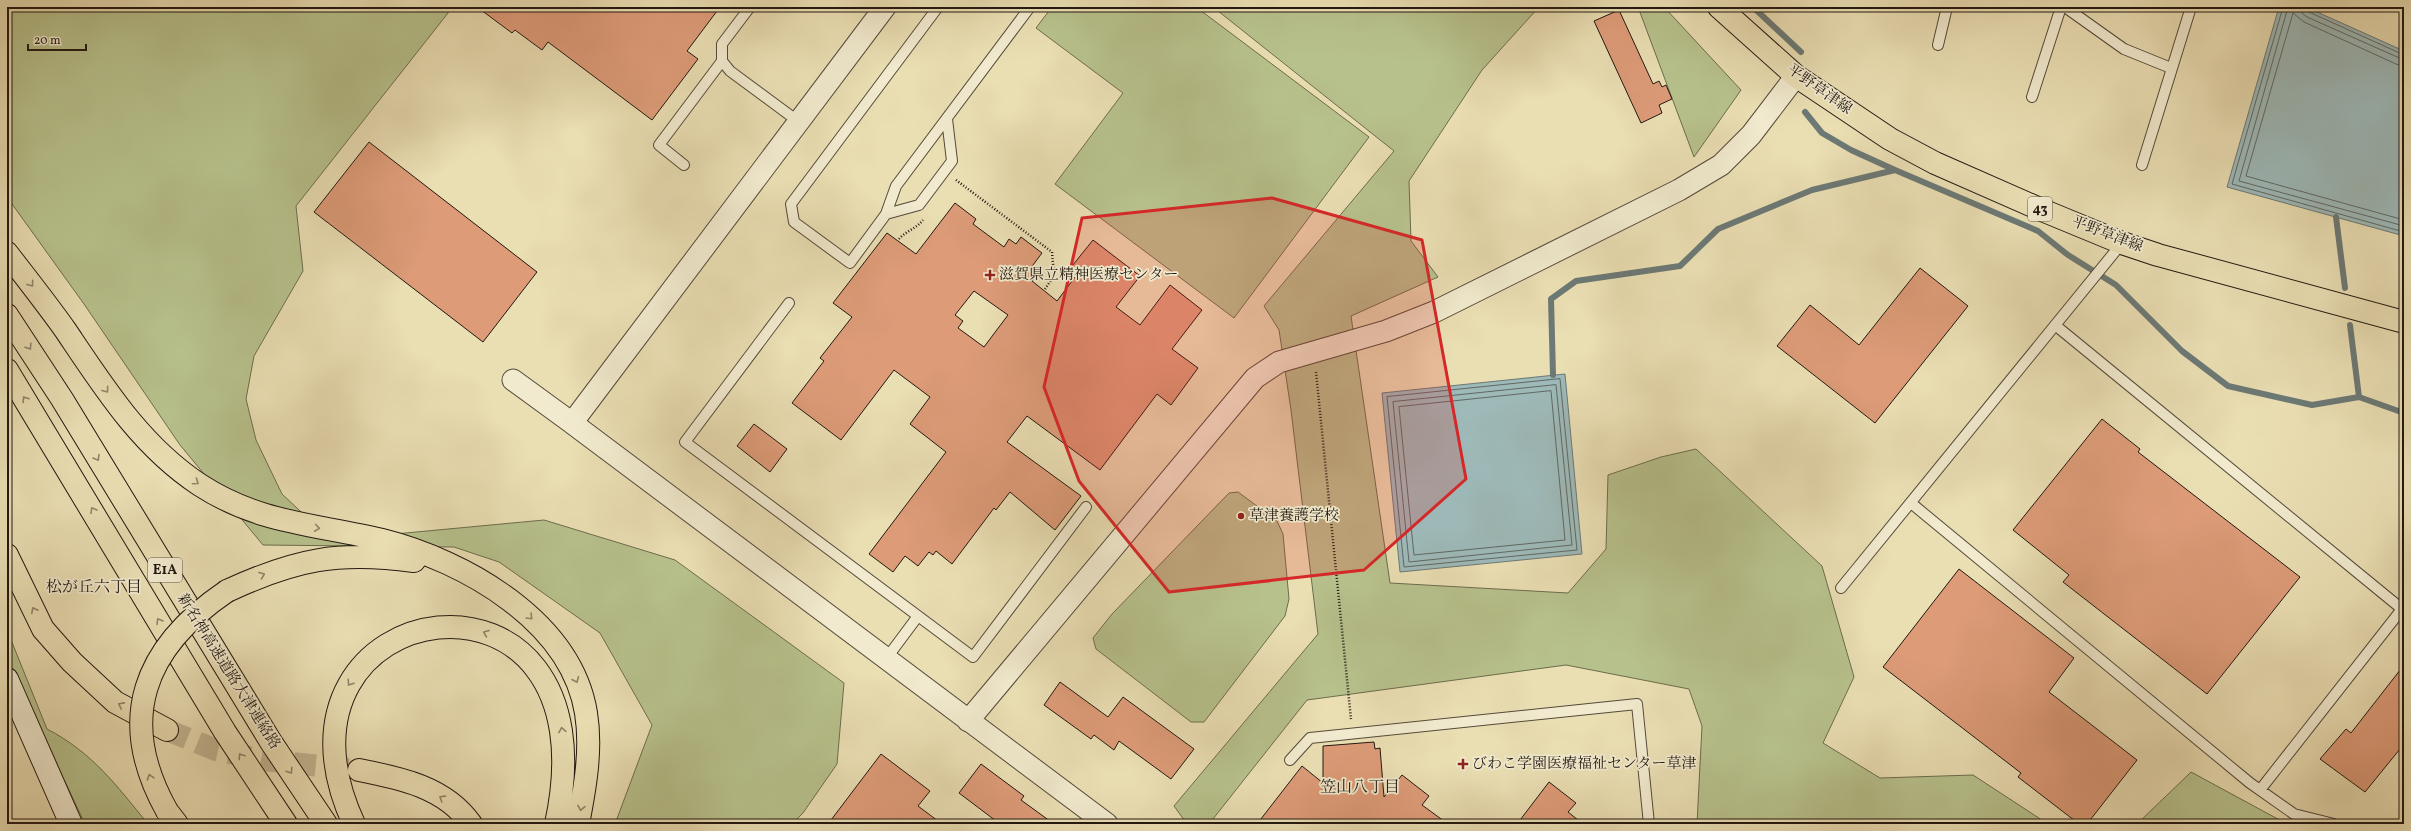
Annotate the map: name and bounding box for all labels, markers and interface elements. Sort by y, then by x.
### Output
scale bar [28,26,86,52]
text: 20 m [34,33,61,49]
street label: 平野草津線 [1782,60,1856,120]
road number: 43 [2028,197,2052,221]
street label: 平野草津線 [2068,212,2146,258]
place label: 滋賀県立精神医療センター [999,265,1178,286]
marker: 滋賀県立精神医療センター [984,269,996,281]
one-way arrow [26,279,33,286]
one-way arrow [24,343,31,350]
one-way arrow [101,385,108,392]
one-way arrow [23,396,30,403]
one-way arrow [92,454,99,461]
one-way arrow [192,477,199,485]
place label: 草津養護学校 [1249,506,1339,527]
one-way arrow [90,507,97,514]
marker: 草津養護学校 [1236,511,1246,521]
one-way arrow [313,523,320,532]
road number: E1A [148,558,182,582]
one-way arrow [259,572,266,580]
district label: 松が丘六丁目 [46,577,142,599]
street label: 新名神高速道路大津連絡路 [171,590,285,754]
one-way arrow [31,607,38,615]
one-way arrow [525,612,533,620]
one-way arrow [157,618,164,625]
one-way arrow [482,630,489,638]
one-way arrow [571,677,579,684]
one-way arrow [348,679,355,686]
one-way arrow [118,702,125,710]
one-way arrow [558,727,566,733]
one-way arrow [239,754,246,761]
place label: びわこ学園医療福祉センター草津 [1472,754,1696,775]
marker: びわこ学園医療福祉センター草津 [1457,758,1469,770]
one-way arrow [285,767,293,774]
one-way arrow [146,773,155,780]
district label: 笠山八丁目 [1320,777,1400,799]
one-way arrow [440,795,447,802]
one-way arrow [577,805,586,811]

